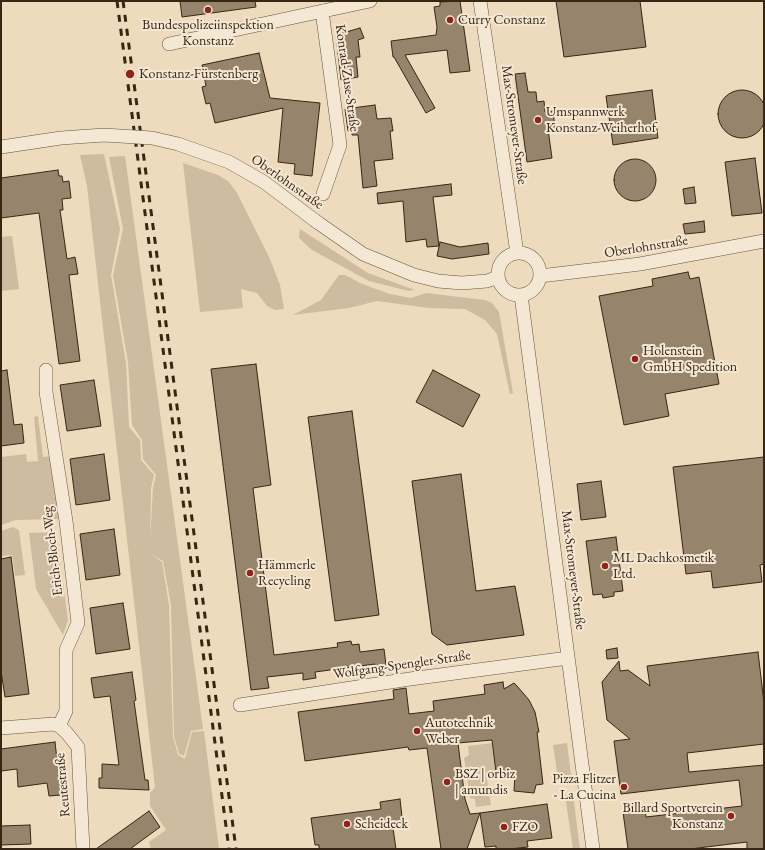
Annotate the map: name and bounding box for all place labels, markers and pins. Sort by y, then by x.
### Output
marker: Bundespolizeiinspektion Konstanz [203,5,213,15]
place label: Curry Constanz [458,12,545,28]
marker: Curry Constanz [445,15,455,25]
place label: Bundespolizeiinspektion Konstanz [142,17,274,50]
place label: Konstanz-Fürstenberg [139,66,258,82]
marker: Konstanz-Fürstenberg [124,68,136,80]
place label: Umspannwerk Konstanz-Weiherhof [546,104,656,136]
marker: Umspannwerk Konstanz-Weiherhof [533,115,543,125]
place label: Holenstein GmbH Spedition [643,343,737,376]
marker: Holenstein GmbH Spedition [630,354,640,364]
place label: ML Dachkosmetik Ltd. [613,550,714,582]
place label: Hämmerle Recycling [258,557,316,590]
marker: ML Dachkosmetik Ltd. [600,561,610,571]
marker: Hämmerle Recycling [245,568,255,578]
place label: Autotechnik Weber [425,715,493,748]
marker: Autotechnik Weber [412,726,422,736]
place label: BSZ | orbiz | amundis [455,766,515,798]
place label: Pizza Flitzer - La Cucina [552,771,616,804]
marker: BSZ | orbiz | amundis [442,777,452,787]
marker: Pizza Flitzer - La Cucina [619,782,629,792]
place label: Billard Sportverein Konstanz [623,800,723,832]
marker: Billard Sportverein Konstanz [726,811,736,821]
place label: Scheideck [355,816,408,832]
marker: Scheideck [342,819,352,829]
place label: FZO [512,819,538,835]
marker: FZO [499,822,509,832]

